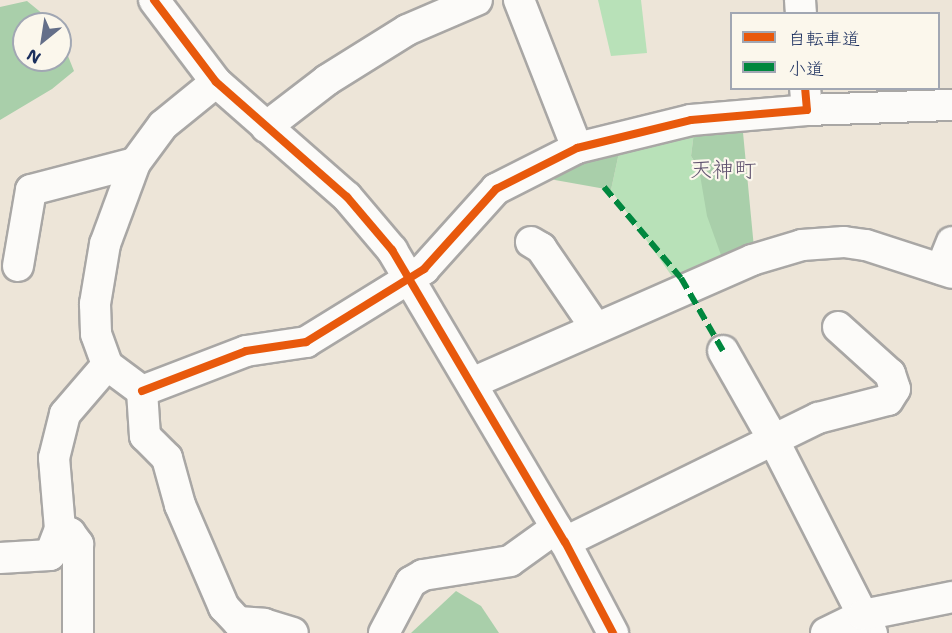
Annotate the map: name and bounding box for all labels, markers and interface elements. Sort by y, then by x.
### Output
north arrow [12,12,72,72]
legend [730,12,940,90]
text: 自転車道 [788,27,860,51]
text: N [23,44,44,69]
text: 小道 [788,57,824,81]
district label: 天神町 [690,157,756,183]

